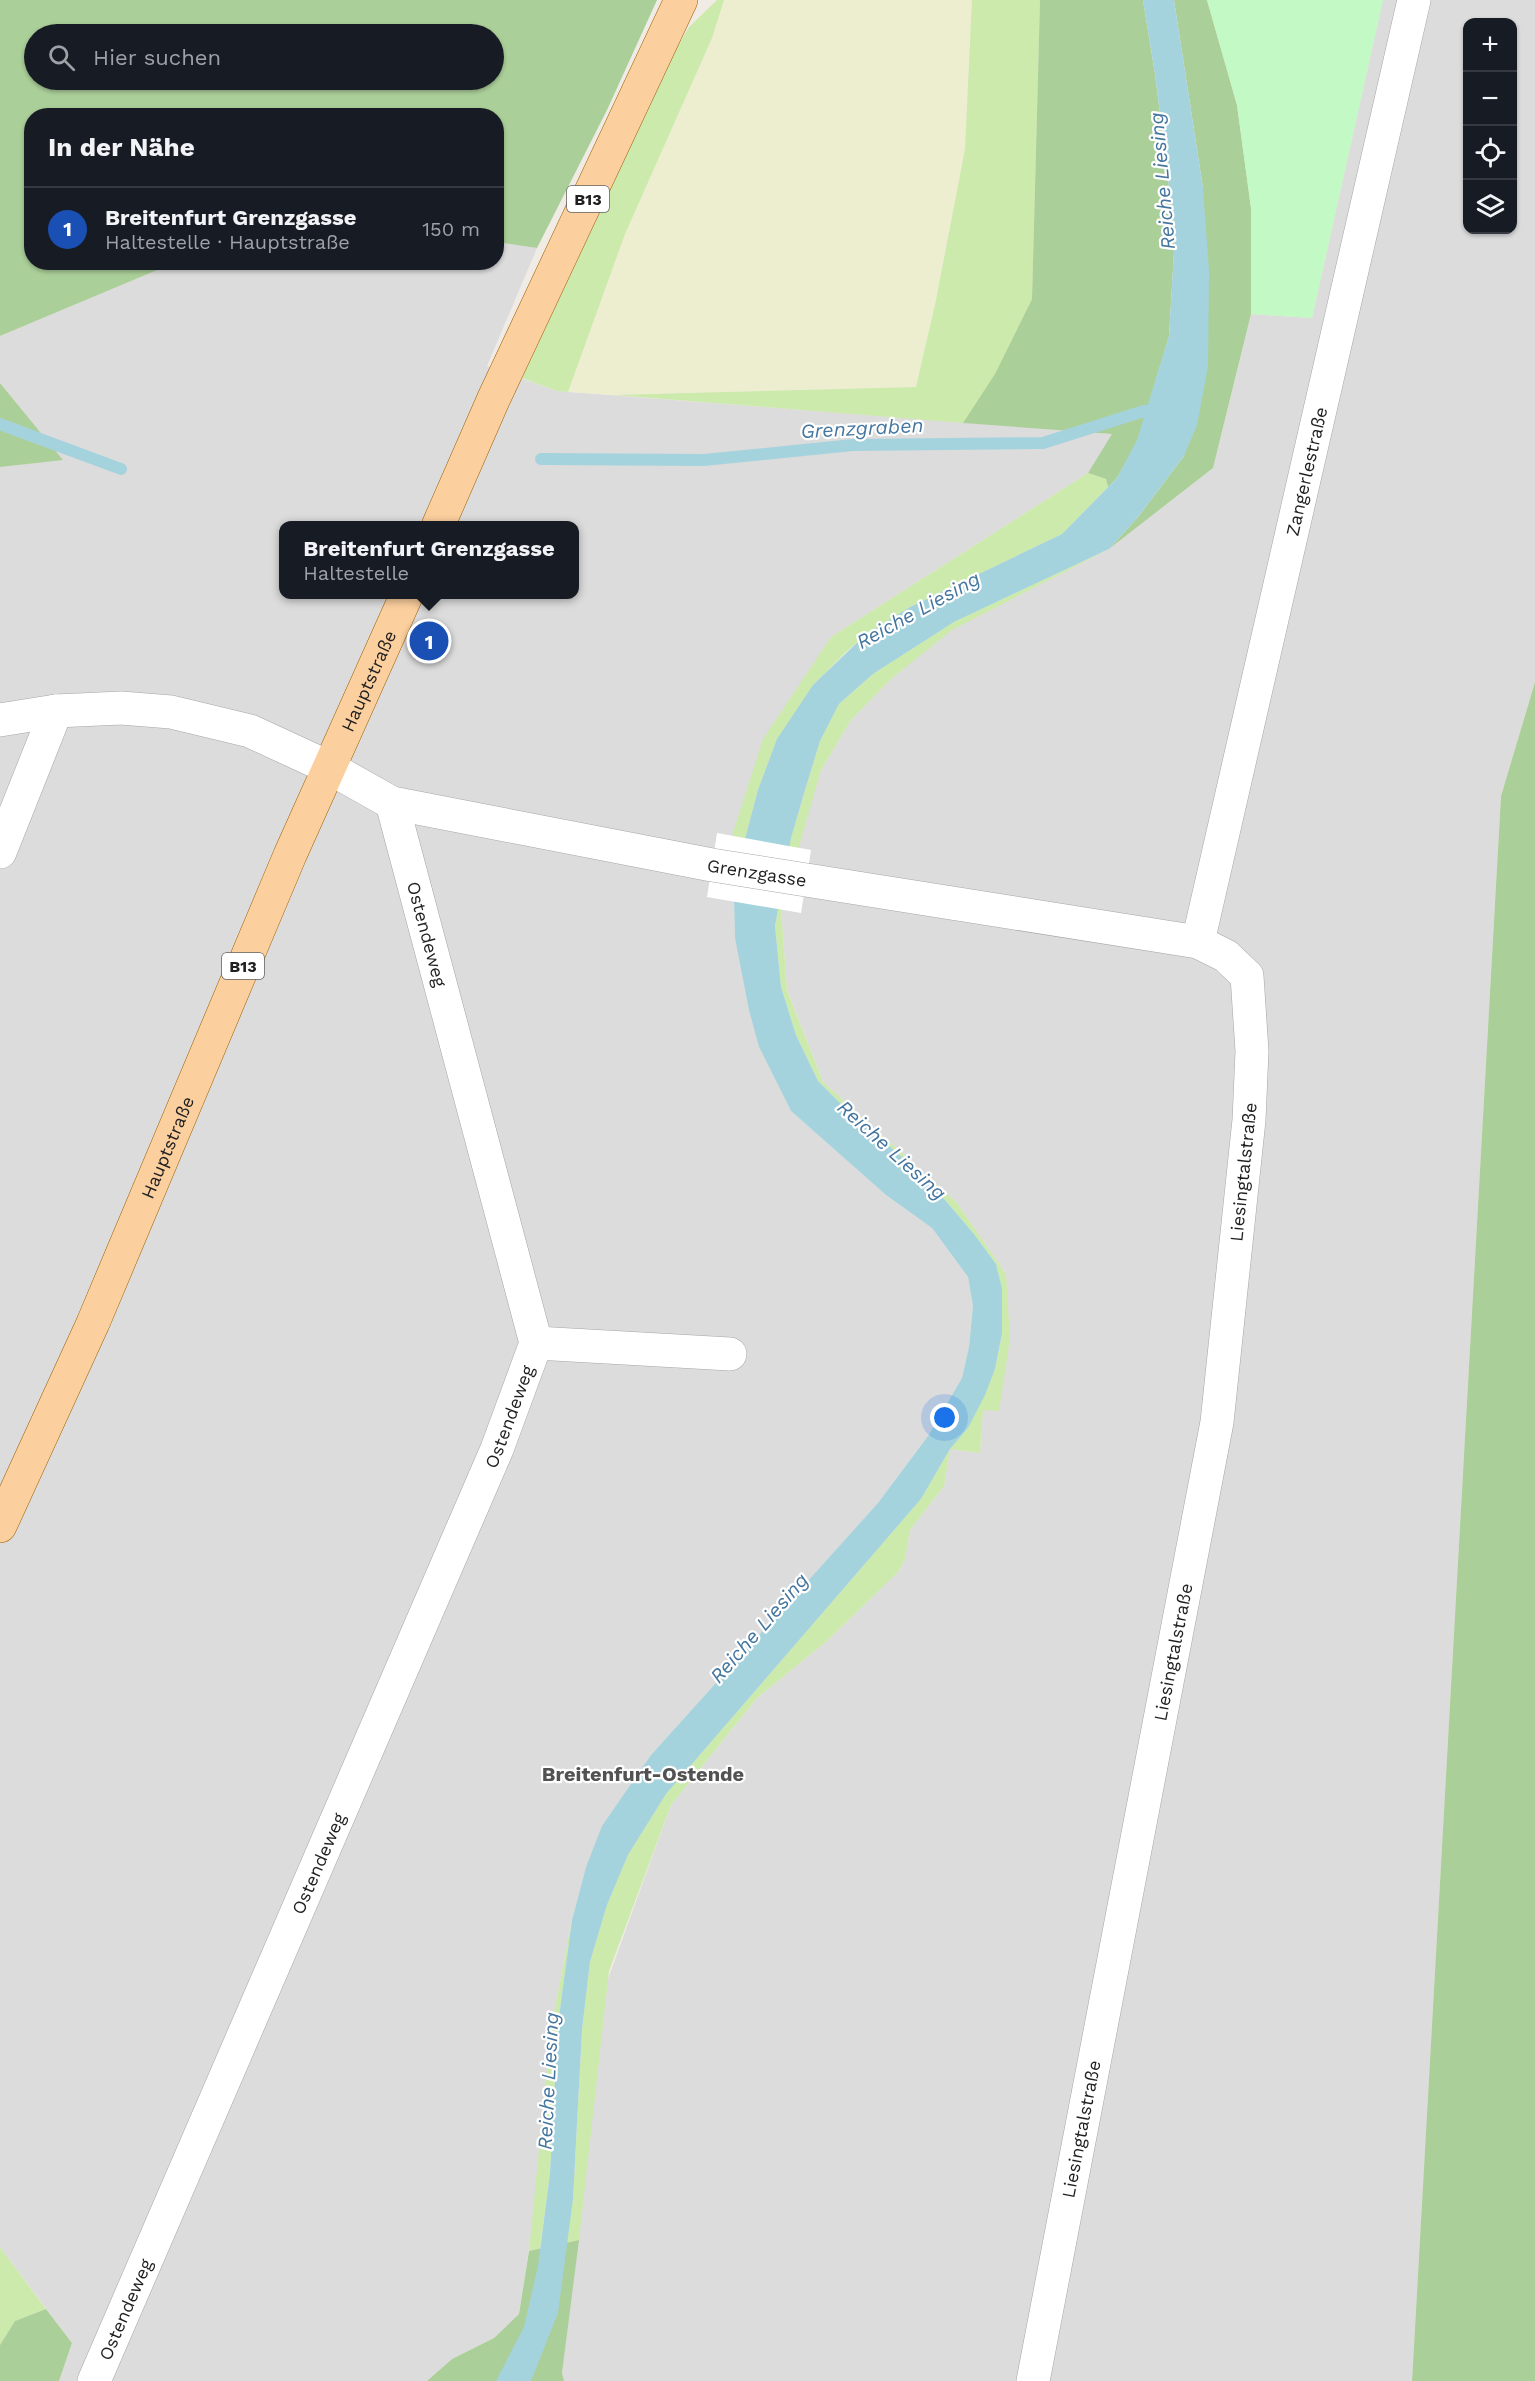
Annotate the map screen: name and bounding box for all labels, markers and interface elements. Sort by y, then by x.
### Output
map controls [1463,18,1517,234]
button: + [1463,18,1517,72]
search box [24,24,504,90]
icon: search [45,41,78,74]
text: Hier suchen [93,45,221,70]
button: − [1463,72,1517,126]
water label: Reiche Liesing [1144,111,1180,251]
button: locate [1463,126,1517,180]
text: In der Nähe [48,132,195,162]
button: layers [1463,180,1517,234]
road number: B13 [567,186,609,212]
text: Breitenfurt Grenzgasse [105,205,356,230]
text: 1 [63,217,72,241]
text: 150 m [422,217,480,241]
text: Haltestelle · Hauptstraße [105,230,350,254]
street label: Zangerlestraße [1281,405,1331,538]
water label: Grenzgraben [800,413,924,443]
popup [279,521,579,599]
text: Breitenfurt Grenzgasse [303,536,555,561]
text: Haltestelle [303,561,409,585]
water label: Reiche Liesing [852,566,984,654]
pin: 1 [410,618,448,664]
street label: Hauptstraße [336,627,400,735]
street label: Grenzgasse [706,854,808,890]
street label: Ostendeweg [403,879,451,989]
road number: B13 [222,953,264,979]
street label: Hauptstraße [136,1093,198,1202]
water label: Reiche Liesing [833,1095,951,1205]
street label: Liesingtalstraße [1225,1101,1261,1243]
street label: Ostendeweg [480,1362,538,1471]
your location [930,1403,959,1432]
water label: Reiche Liesing [705,1568,813,1688]
street label: Liesingtalstraße [1149,1581,1197,1723]
district label: Breitenfurt-Ostende [542,1762,744,1786]
street label: Ostendeweg [287,1809,349,1917]
water label: Reiche Liesing [532,2012,564,2150]
street label: Liesingtalstraße [1057,2058,1105,2200]
street label: Ostendeweg [94,2255,156,2363]

